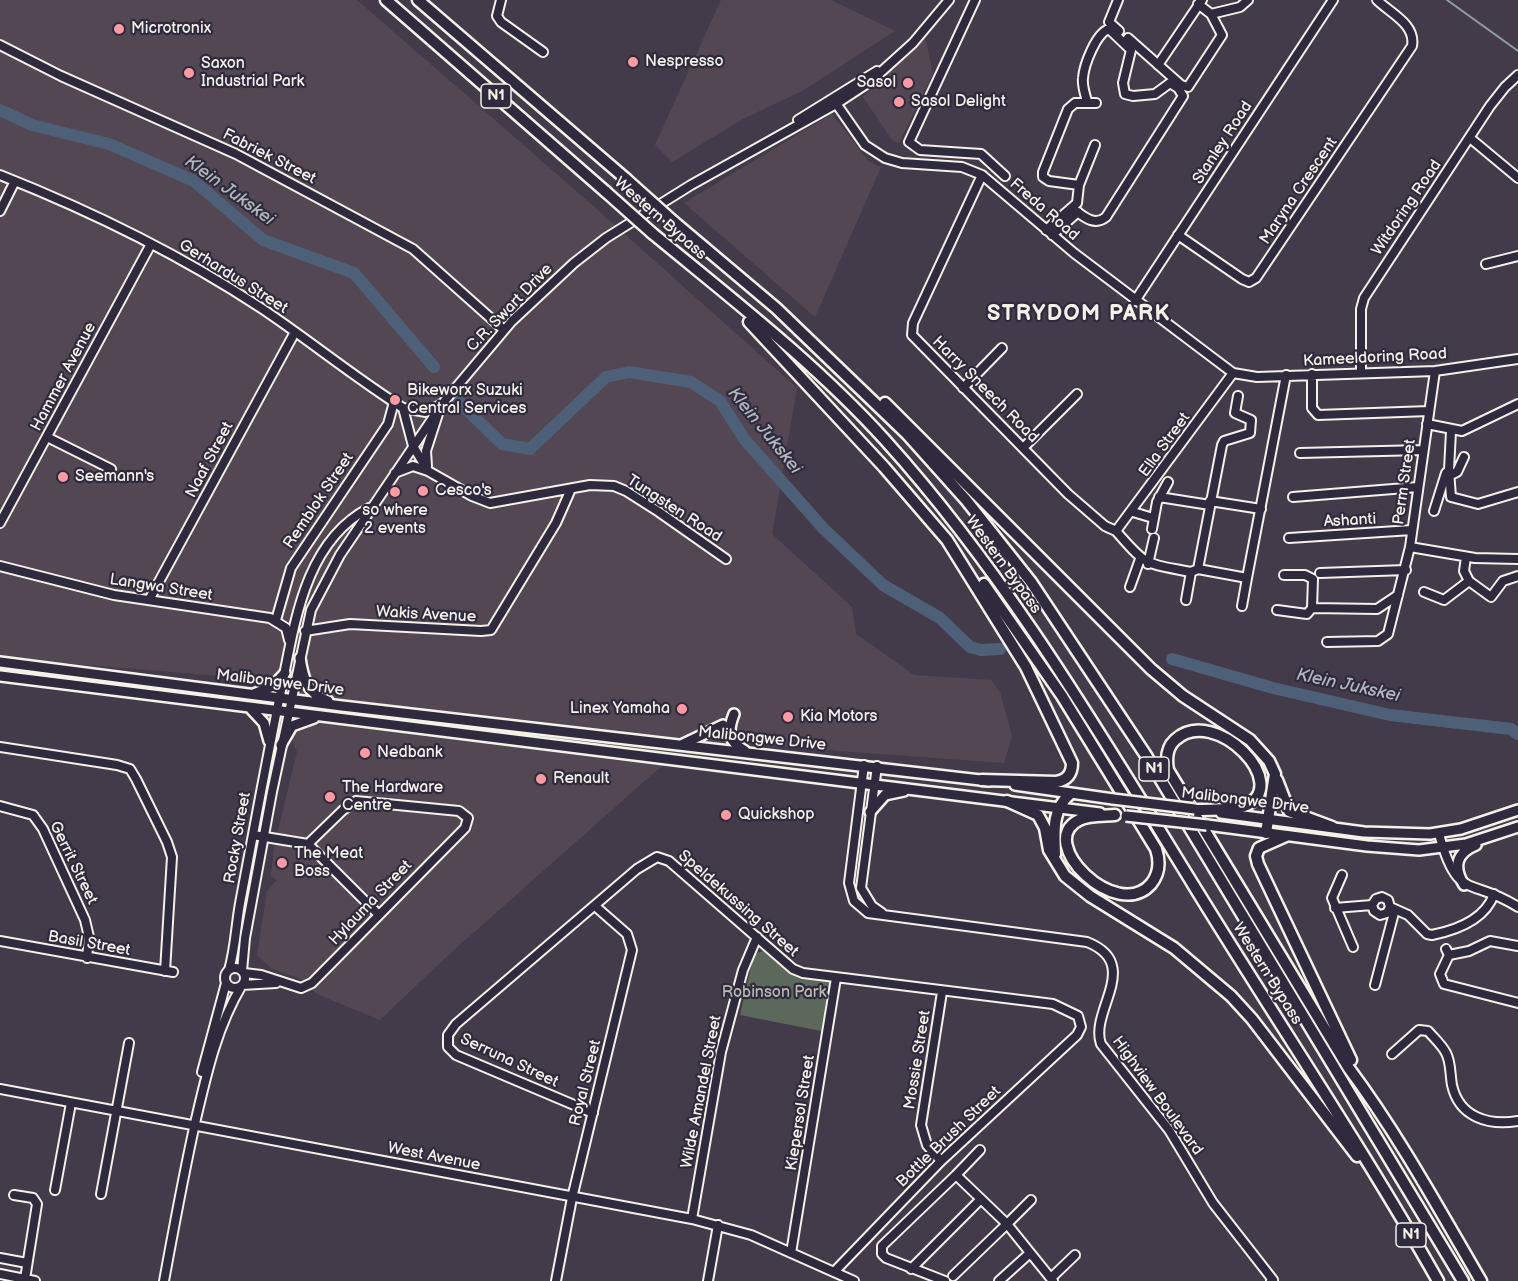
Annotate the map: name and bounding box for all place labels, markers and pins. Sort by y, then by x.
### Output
place label: Microtronix [131,19,211,39]
marker: Microtronix [112,22,126,36]
place label: Nespresso [645,52,724,72]
place label: Saxon Industrial Park [201,54,304,92]
marker: Nespresso [626,55,640,69]
marker: Saxon Industrial Park [182,66,196,80]
place label: Sasol [857,73,896,93]
marker: Sasol [901,76,915,90]
place label: Sasol Delight [911,92,1006,112]
marker: Sasol Delight [892,95,906,109]
place label: Bikeworx Suzuki Central Services [407,381,526,419]
marker: Bikeworx Suzuki Central Services [388,393,402,407]
place label: Seemann's [75,467,154,487]
marker: Seemann's [56,470,70,484]
place label: Cesco's [435,481,492,501]
marker: Cesco's [416,484,430,498]
marker: so where 2 events [388,485,402,499]
place label: so where 2 events [362,501,428,539]
place label: Linex Yamaha [570,699,670,719]
marker: Linex Yamaha [675,702,689,716]
place label: Kia Motors [800,707,877,727]
marker: Kia Motors [781,710,795,724]
place label: Nedbank [377,743,443,763]
marker: Nedbank [358,746,372,760]
place label: Renault [553,769,609,789]
marker: Renault [534,772,548,786]
place label: The Hardware Centre [342,778,443,816]
marker: The Hardware Centre [323,790,337,804]
place label: Quickshop [738,805,815,825]
marker: Quickshop [719,808,733,822]
place label: The Meat Boss [294,844,363,882]
marker: The Meat Boss [275,856,289,870]

